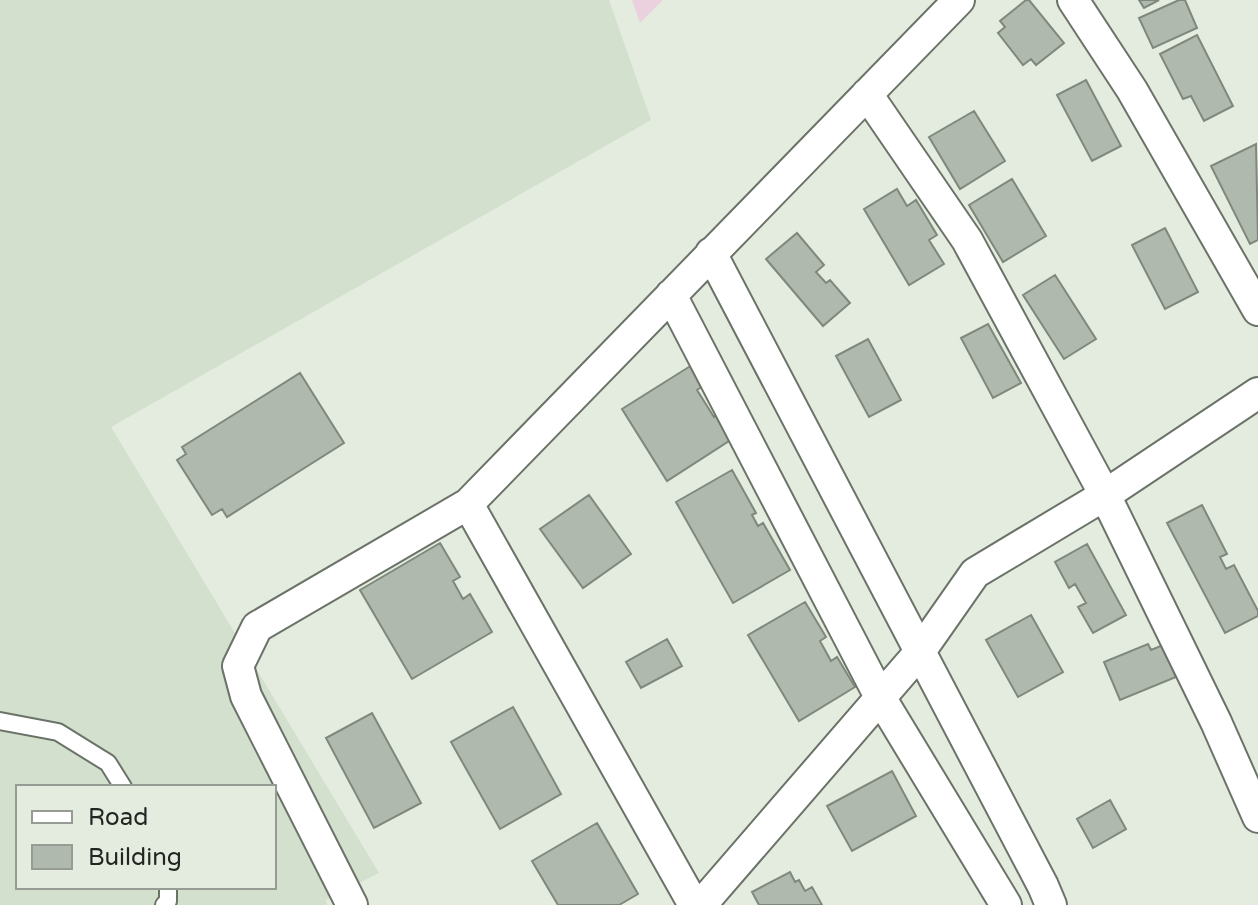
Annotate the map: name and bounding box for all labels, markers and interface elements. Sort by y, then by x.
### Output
legend [16,785,276,889]
text: Road [88,803,148,832]
text: Building [88,843,182,872]

